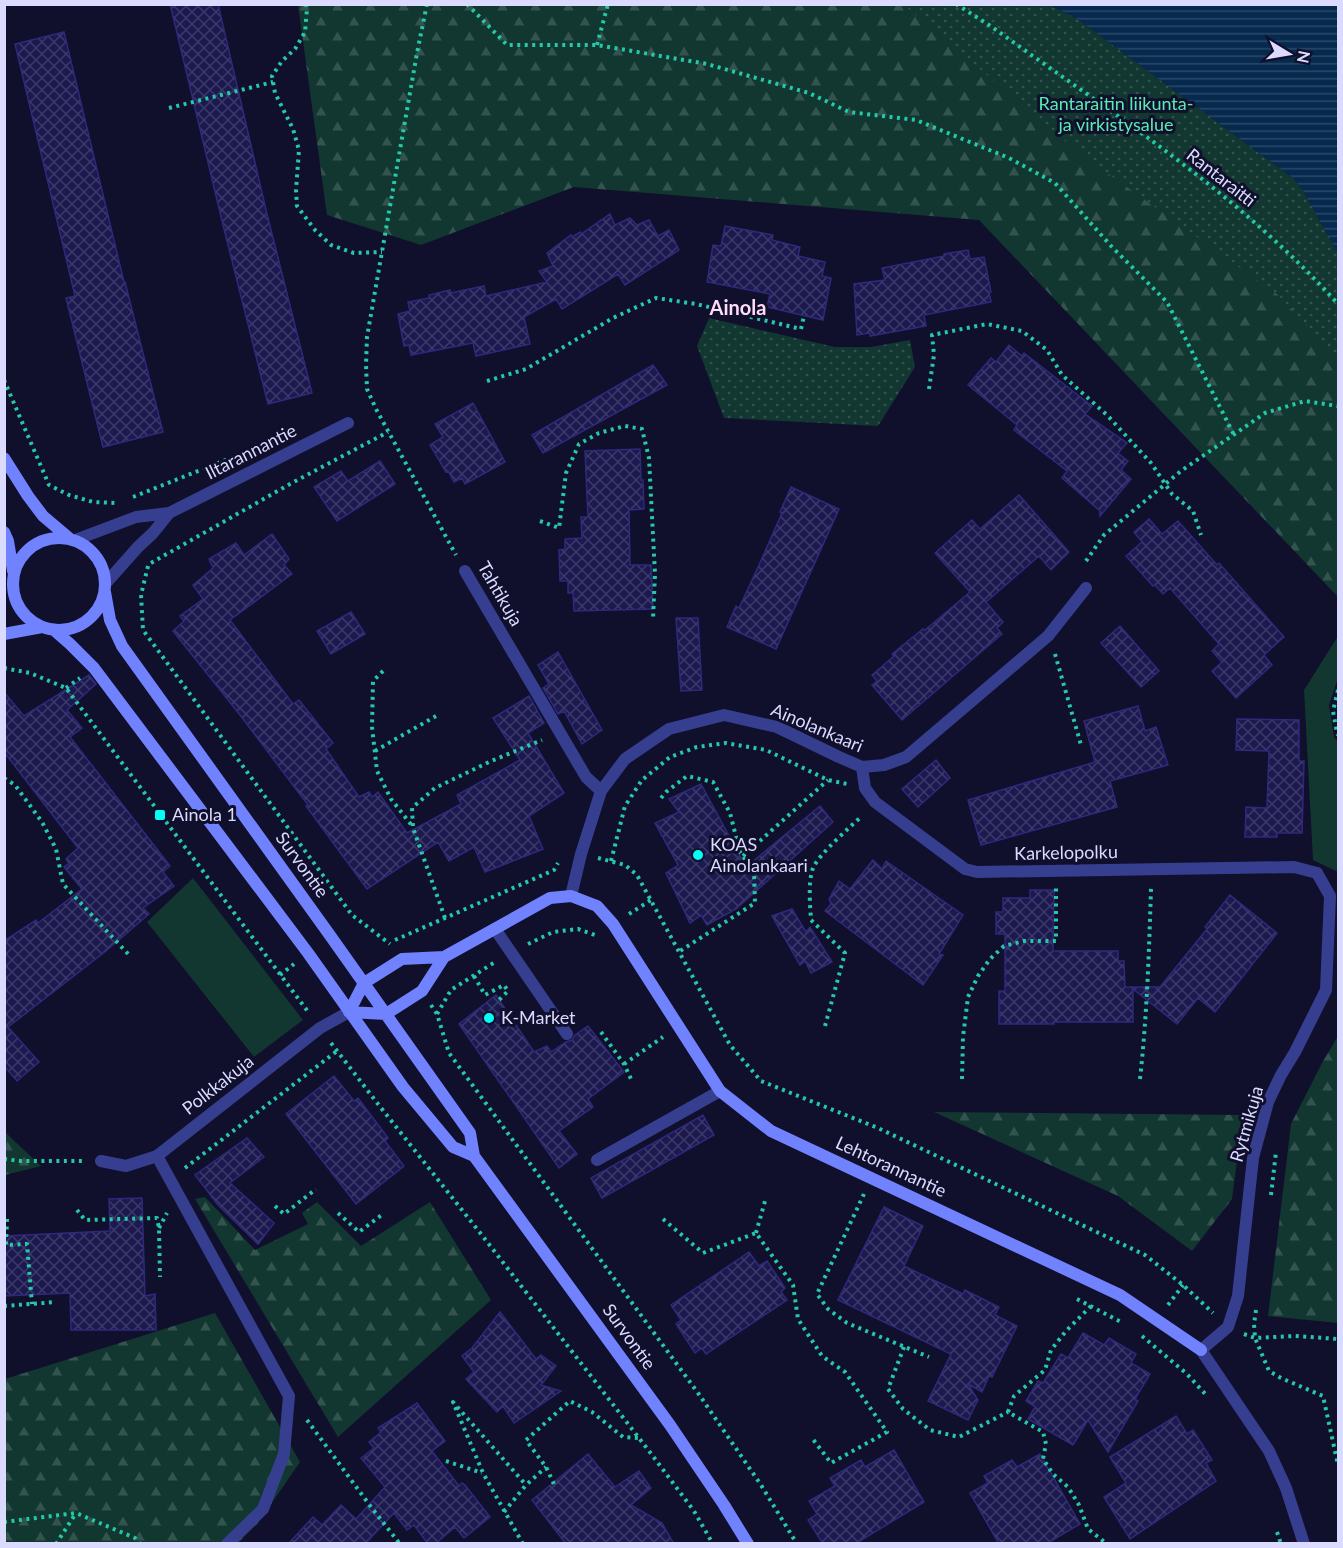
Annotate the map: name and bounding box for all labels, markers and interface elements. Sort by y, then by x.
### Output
north arrow [1259,24,1319,84]
text: N [1294,49,1315,65]
park label: Rantaraitin liikunta- ja virkistysalue [1039,92,1193,135]
street label: Rantaraitti [1183,143,1261,211]
district label: Ainola [709,295,766,319]
street label: Iltarannantie [201,419,300,483]
street label: Tahtikuja [474,557,528,630]
street label: Ainolankaari [768,698,867,756]
place label: Ainola 1 [172,803,237,825]
marker: Ainola 1 [153,808,167,822]
street label: Survontie [272,827,334,902]
place label: KOAS Ainolankaari [710,833,808,876]
street label: Karkelopolku [1014,840,1118,864]
marker: KOAS Ainolankaari [691,848,705,862]
place label: K-Market [501,1006,576,1028]
marker: K-Market [482,1011,496,1025]
street label: Polkkakuja [177,1050,257,1119]
street label: Rytmikuja [1225,1083,1267,1164]
street label: Lehtorannantie [833,1131,950,1201]
street label: Survontie [599,1299,661,1374]

